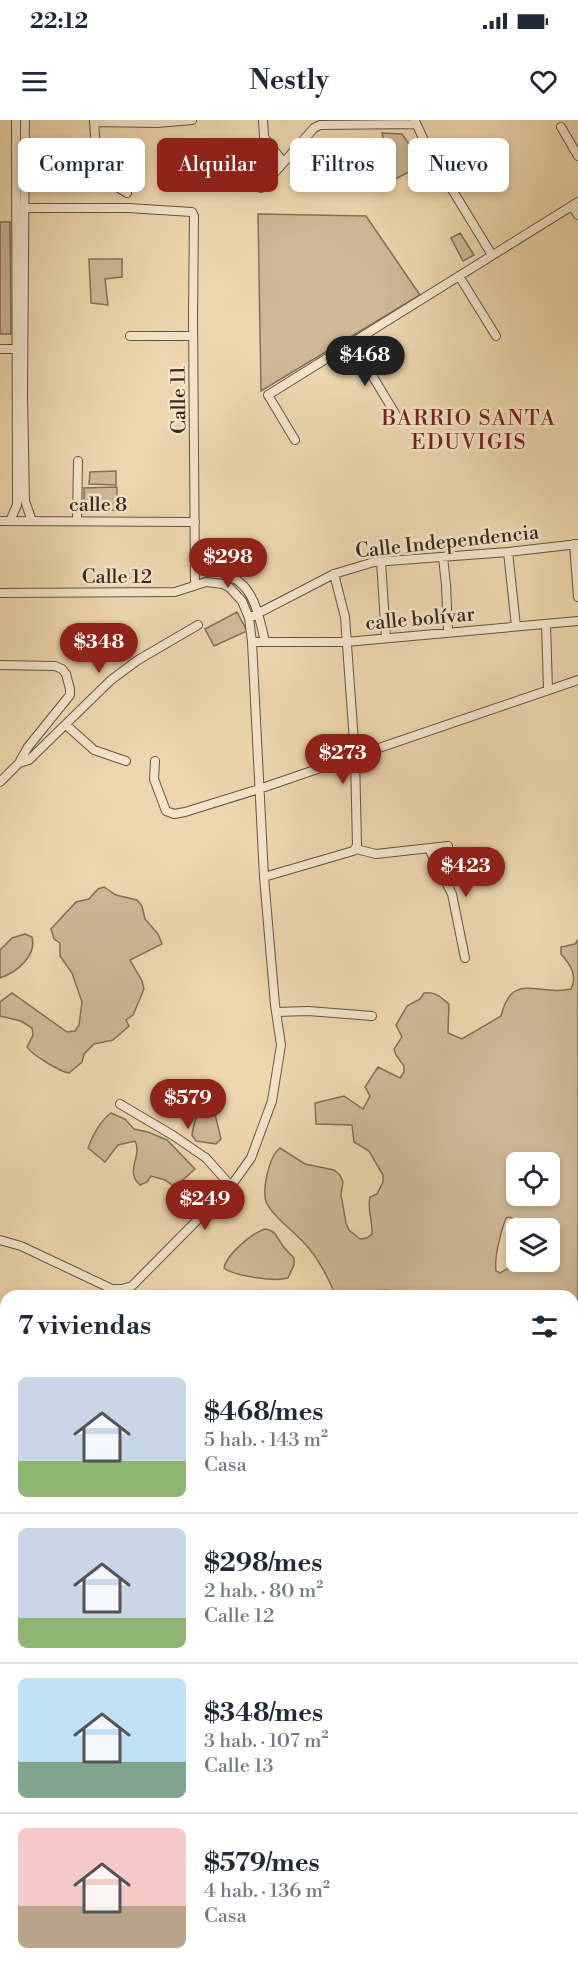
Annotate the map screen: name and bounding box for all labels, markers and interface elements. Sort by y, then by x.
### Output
text: 22:12 [30,8,88,35]
text: Nestly [249,64,329,98]
icon: menu [18,65,51,98]
icon: heart [527,65,560,98]
chip: Comprar [18,138,145,192]
chip: Alquilar [157,138,278,192]
chip: Filtros [290,138,396,192]
chip: Nuevo [408,138,509,192]
pin: $468 [329,336,401,387]
text: $468 [340,343,390,368]
street label: Calle 11 [166,365,193,434]
district label: BARRIO SANTA EDUVIGIS [381,406,556,456]
street label: calle 8 [69,493,127,518]
street label: Calle Independencia [354,520,541,565]
pin: $298 [192,538,264,589]
text: $298 [203,545,253,570]
street label: Calle 12 [82,565,152,590]
street label: calle bolívar [364,602,476,637]
pin: $348 [63,623,135,674]
text: $348 [74,630,124,655]
pin: $273 [307,734,379,785]
text: $273 [319,741,367,766]
pin: $423 [430,847,502,898]
text: $423 [441,854,491,879]
pin: $579 [152,1079,224,1130]
text: $579 [164,1086,212,1111]
map controls [506,1152,560,1272]
button: locate [506,1152,560,1206]
pin: $249 [169,1180,241,1231]
text: $249 [180,1187,230,1212]
button: layers [506,1218,560,1272]
text: 7 viviendas [18,1310,151,1342]
icon: filters [528,1310,561,1343]
text: $468/mes [204,1396,324,1428]
icon: home [66,1401,138,1473]
text: 5 hab. · 143 m² [204,1428,328,1453]
text: Casa [204,1453,247,1478]
text: $298/mes [204,1547,322,1579]
icon: home [66,1552,138,1624]
text: 2 hab. · 80 m² [204,1579,323,1604]
text: Calle 12 [204,1604,274,1629]
text: $348/mes [204,1697,323,1729]
icon: home [66,1702,138,1774]
text: 3 hab. · 107 m² [204,1729,328,1754]
text: Calle 13 [204,1754,274,1779]
text: $579/mes [204,1847,320,1879]
icon: home [66,1852,138,1924]
text: 4 hab. · 136 m² [204,1879,330,1904]
text: Casa [204,1904,247,1929]

